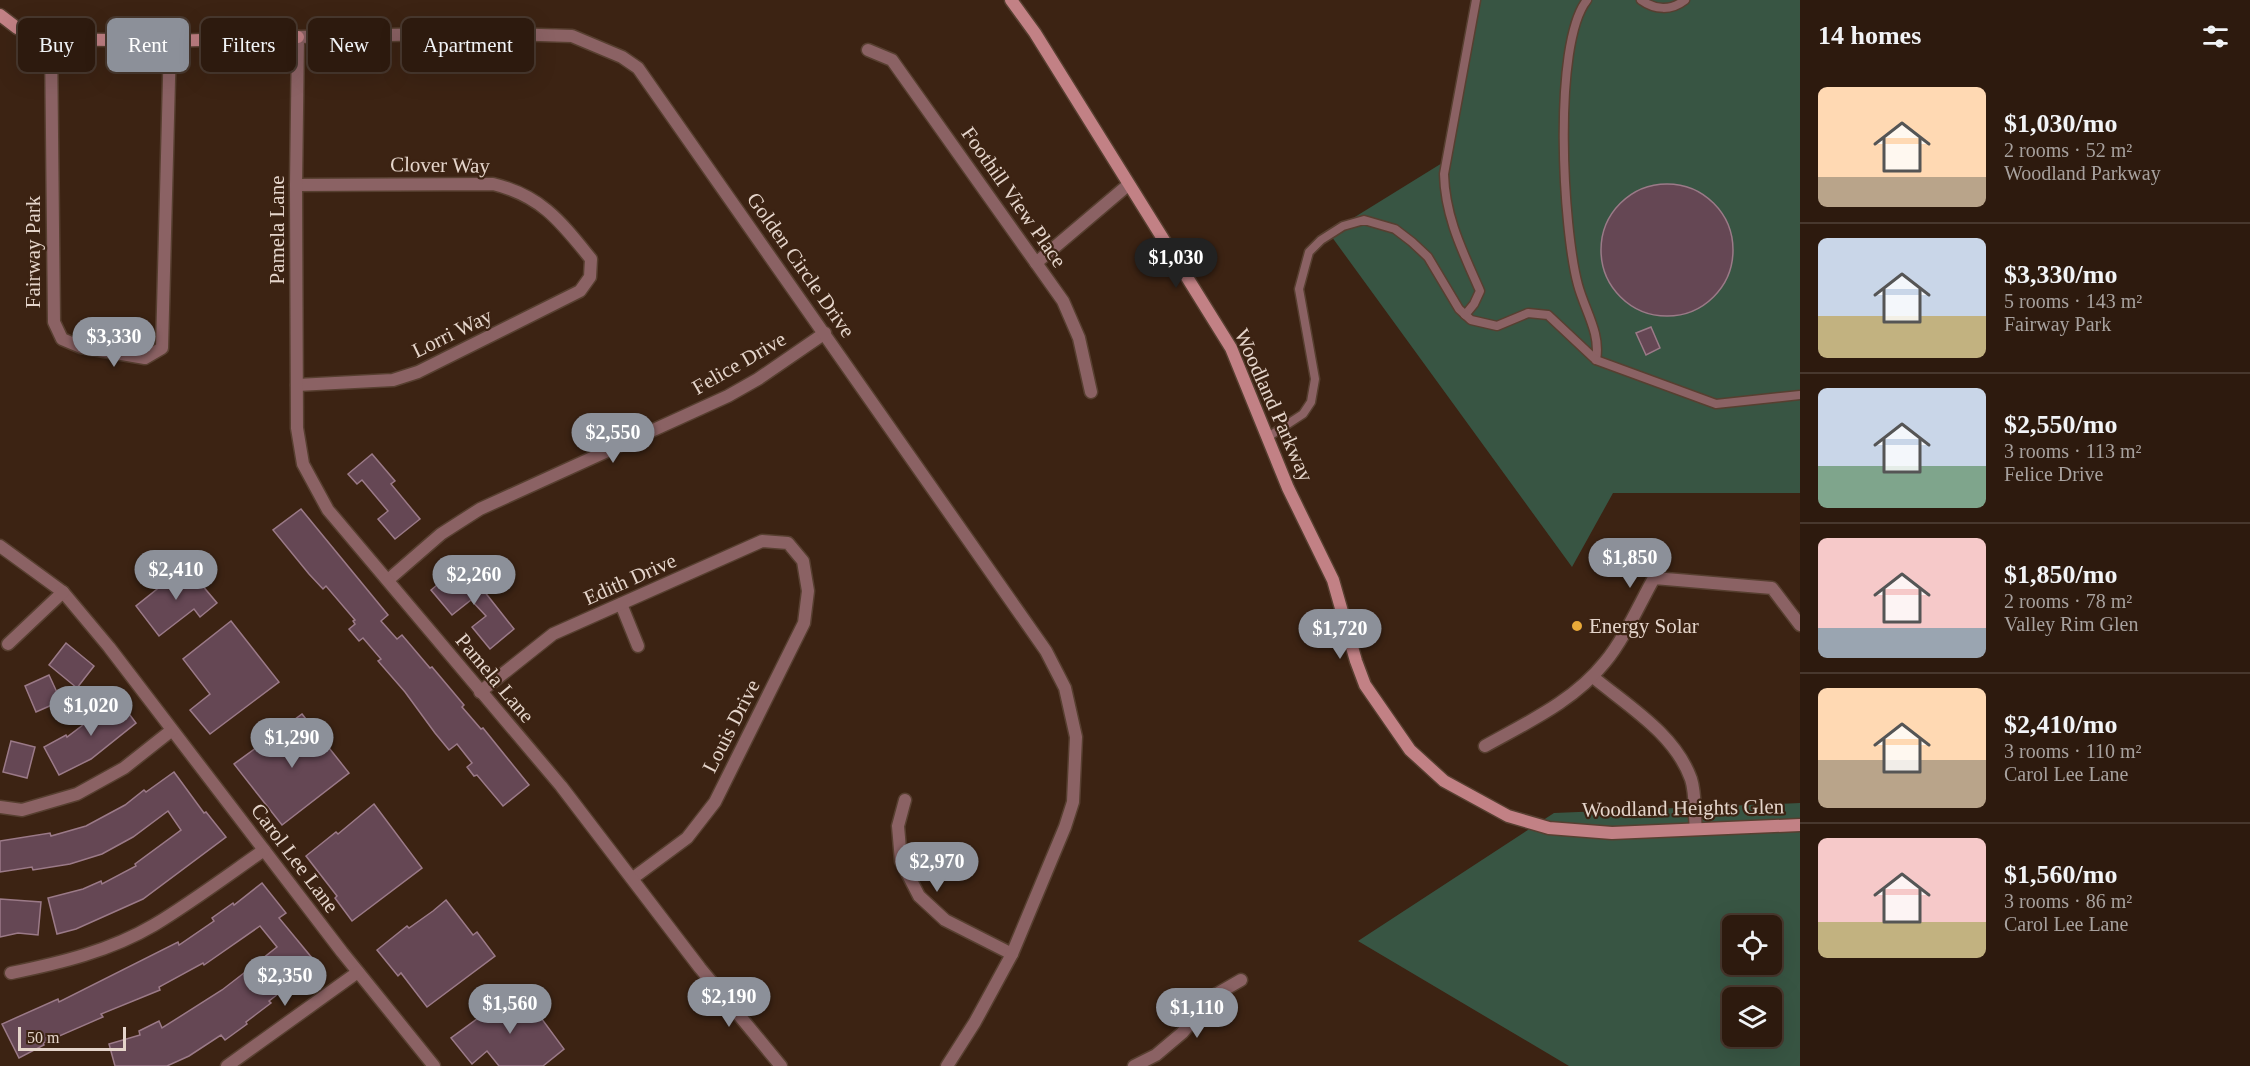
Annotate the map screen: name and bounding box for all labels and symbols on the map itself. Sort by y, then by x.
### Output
street label: Foothill View Place [956,122,1072,272]
street label: Clover Way [390,152,491,178]
street label: Pamela Lane [265,175,289,285]
street label: Golden Circle Drive [742,188,860,342]
street label: Fairway Park [21,195,45,308]
pin: $1,030 [1127,238,1225,289]
street label: Lorri Way [408,303,496,363]
pin: $3,330 [65,317,163,368]
street label: Woodland Parkway [1230,325,1319,485]
street label: Felice Drive [688,327,790,399]
pin: $2,550 [564,413,662,464]
pin: $1,850 [1581,538,1679,589]
street label: Edith Drive [580,548,680,610]
pin: $2,410 [127,550,225,601]
pin: $2,260 [425,555,523,606]
pin: $1,720 [1291,609,1389,660]
place label: Energy Solar [1589,614,1699,638]
marker: Energy Solar [1570,619,1584,633]
street label: Pamela Lane [451,629,539,727]
street label: Louis Drive [697,676,765,776]
pin: $1,020 [42,686,140,737]
pin: $1,290 [243,718,341,769]
street label: Woodland Heights Glen [1582,794,1785,822]
street label: Carol Lee Lane [246,799,344,917]
pin: $2,970 [888,842,986,893]
pin: $2,350 [236,956,334,1007]
pin: $2,190 [680,977,778,1028]
pin: $1,560 [461,984,559,1035]
pin: $1,110 [1148,988,1246,1039]
scale bar [18,1024,126,1052]

